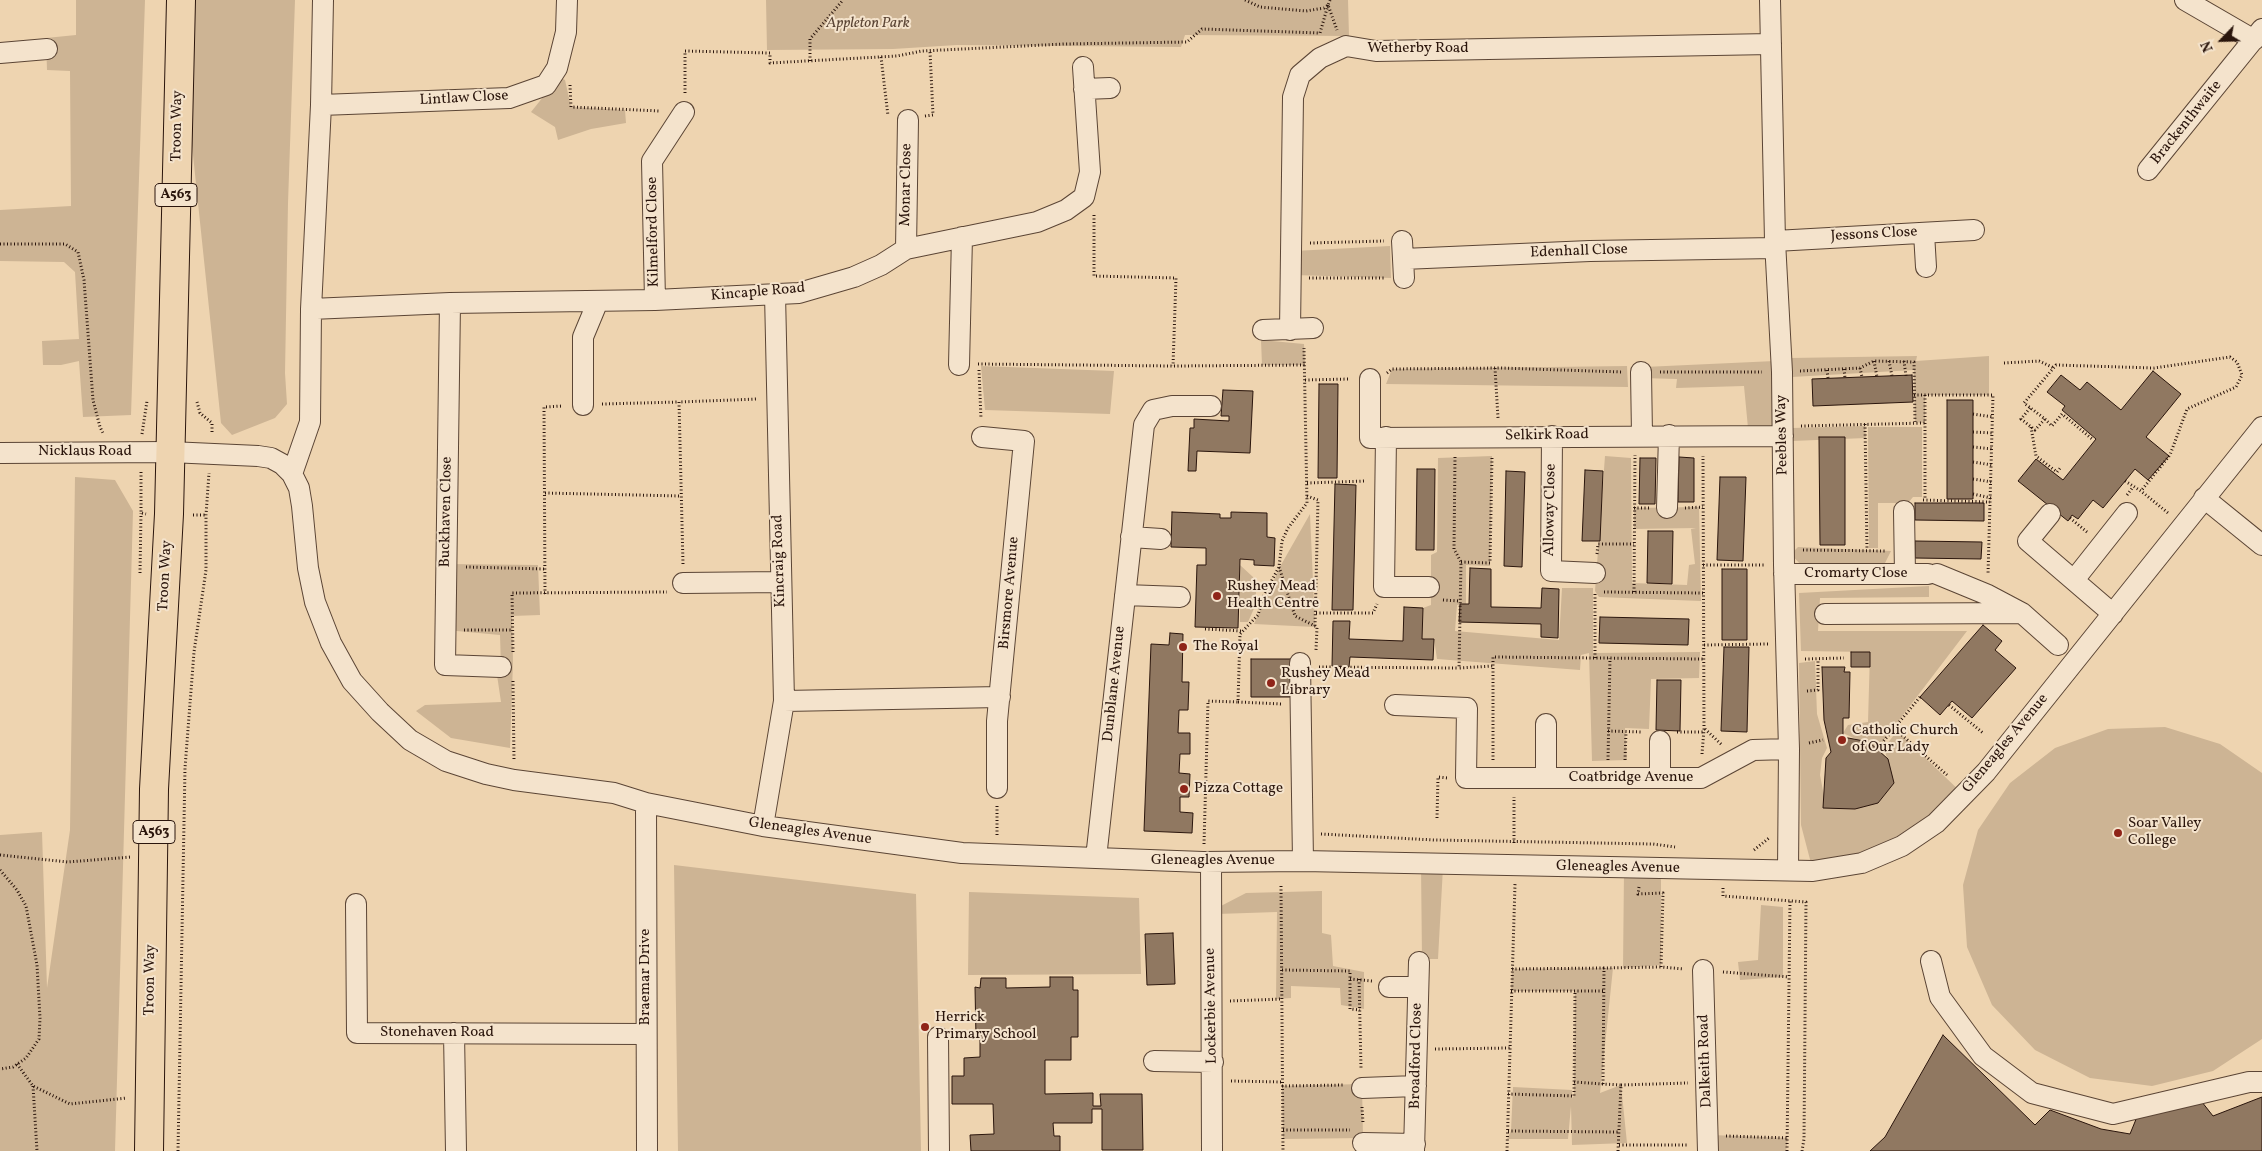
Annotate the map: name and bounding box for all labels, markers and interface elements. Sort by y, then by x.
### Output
park label: Appleton Park [826,15,910,33]
north arrow [2197,15,2247,65]
text: N [2197,38,2219,55]
street label: Wetherby Road [1367,40,1469,58]
street label: Brackenthwaite [2148,77,2226,169]
street label: Lintlaw Close [419,88,509,110]
street label: Troon Way [168,90,188,162]
street label: Monar Close [897,143,917,227]
street label: Kilmelford Close [644,177,664,287]
road number: A563 [155,184,197,206]
street label: Jessons Close [1830,224,1918,246]
street label: Edenhall Close [1530,241,1628,263]
street label: Kincaple Road [710,280,806,306]
street label: Peebles Way [1773,394,1793,476]
street label: Selkirk Road [1505,426,1589,446]
street label: Nicklaus Road [38,443,132,461]
street label: Buckhaven Close [437,456,457,568]
street label: Alloway Close [1541,463,1561,557]
street label: Kincraig Road [769,514,791,608]
street label: Birsmore Avenue [996,536,1024,650]
street label: Troon Way [155,540,177,612]
street label: Cromarty Close [1804,565,1908,583]
place label: Rushey Mead Health Centre [1227,578,1319,613]
marker: Rushey Mead Health Centre [1211,590,1223,602]
street label: Dunblane Avenue [1100,625,1130,743]
place label: The Royal [1193,638,1258,656]
marker: The Royal [1177,641,1189,653]
place label: Rushey Mead Library [1281,665,1370,700]
marker: Rushey Mead Library [1265,677,1277,689]
street label: Gleneagles Avenue [1959,691,2053,797]
place label: Catholic Church of Our Lady [1852,722,1959,757]
marker: Catholic Church of Our Lady [1836,734,1848,746]
street label: Coatbridge Avenue [1569,769,1693,787]
place label: Pizza Cottage [1194,780,1283,798]
marker: Pizza Cottage [1178,783,1190,795]
street label: Gleneagles Avenue [747,814,873,850]
place label: Soar Valley College [2128,815,2201,850]
road number: A563 [133,820,175,844]
marker: Soar Valley College [2112,827,2124,839]
street label: Gleneagles Avenue [1151,852,1275,870]
street label: Gleneagles Avenue [1556,858,1680,878]
street label: Braemar Drive [637,929,655,1025]
street label: Troon Way [141,944,161,1016]
street label: Lockerbie Avenue [1202,948,1222,1064]
street label: Broadford Close [1407,1003,1427,1109]
place label: Herrick Primary School [935,1009,1037,1044]
street label: Dalkeith Road [1695,1014,1717,1108]
marker: Herrick Primary School [919,1021,931,1033]
street label: Stonehaven Road [380,1024,494,1042]

